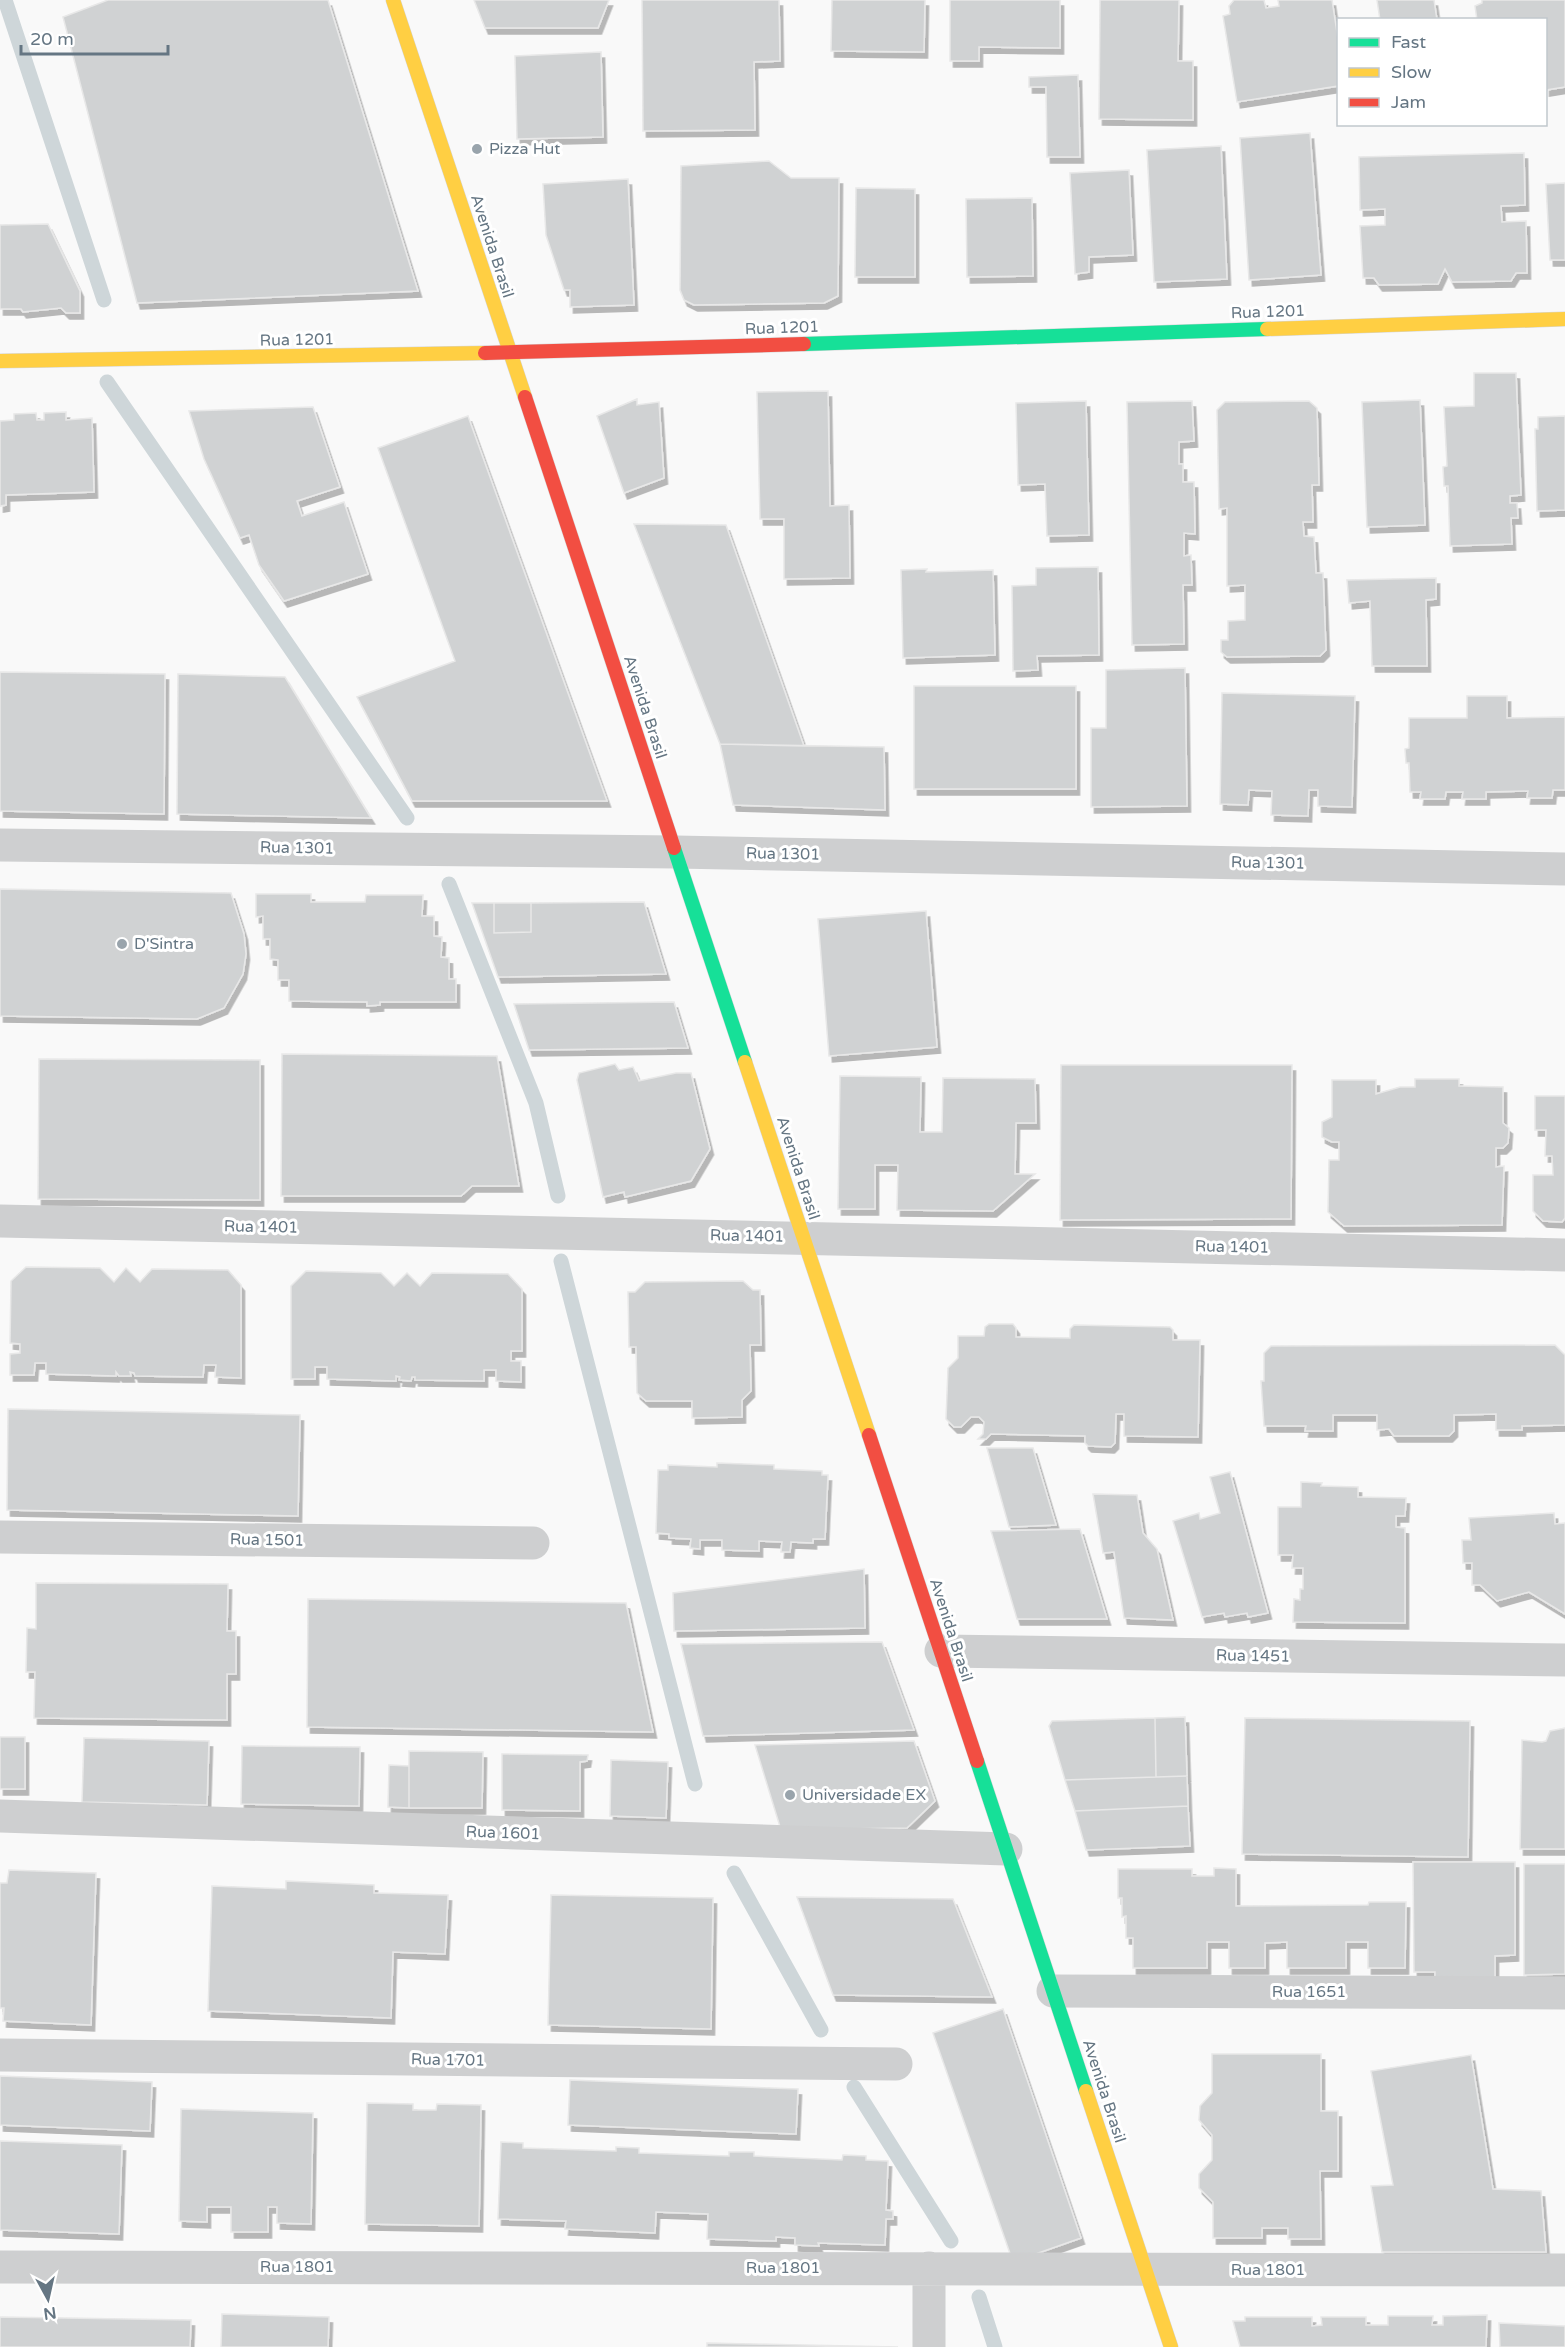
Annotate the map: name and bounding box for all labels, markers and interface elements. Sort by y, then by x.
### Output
scale bar [21,18,168,56]
legend [1337,18,1547,126]
text: 20 m [30,28,74,50]
text: Fast [1391,31,1426,53]
text: Slow [1391,61,1432,83]
text: Jam [1391,91,1426,113]
place label: Pizza Hut [489,139,560,159]
marker: Pizza Hut [470,142,484,156]
street label: Avenida Brasil [466,192,518,300]
street label: Rua 1201 [1230,301,1306,323]
street label: Rua 1201 [744,317,820,339]
street label: Rua 1201 [260,329,334,351]
street label: Avenida Brasil [619,653,671,761]
street label: Rua 1301 [260,837,334,859]
street label: Rua 1301 [746,843,820,865]
street label: Rua 1301 [1231,852,1305,874]
place label: D'Sintra [134,934,194,954]
marker: D'Sintra [115,937,129,951]
street label: Avenida Brasil [772,1114,824,1222]
street label: Rua 1401 [224,1216,298,1238]
street label: Rua 1401 [710,1225,784,1247]
street label: Rua 1401 [1195,1236,1269,1258]
street label: Rua 1501 [230,1529,304,1551]
street label: Avenida Brasil [925,1576,977,1684]
street label: Rua 1451 [1216,1645,1290,1667]
place label: Universidade EX [802,1785,926,1805]
marker: Universidade EX [783,1788,797,1802]
street label: Rua 1601 [465,1822,541,1844]
street label: Rua 1651 [1272,1982,1346,2002]
street label: Avenida Brasil [1078,2037,1130,2145]
street label: Rua 1701 [411,2049,485,2071]
street label: Rua 1801 [260,2257,334,2277]
street label: Rua 1801 [746,2258,820,2278]
street label: Rua 1801 [1231,2260,1305,2280]
north arrow [18,2269,78,2329]
text: N [42,2302,58,2324]

